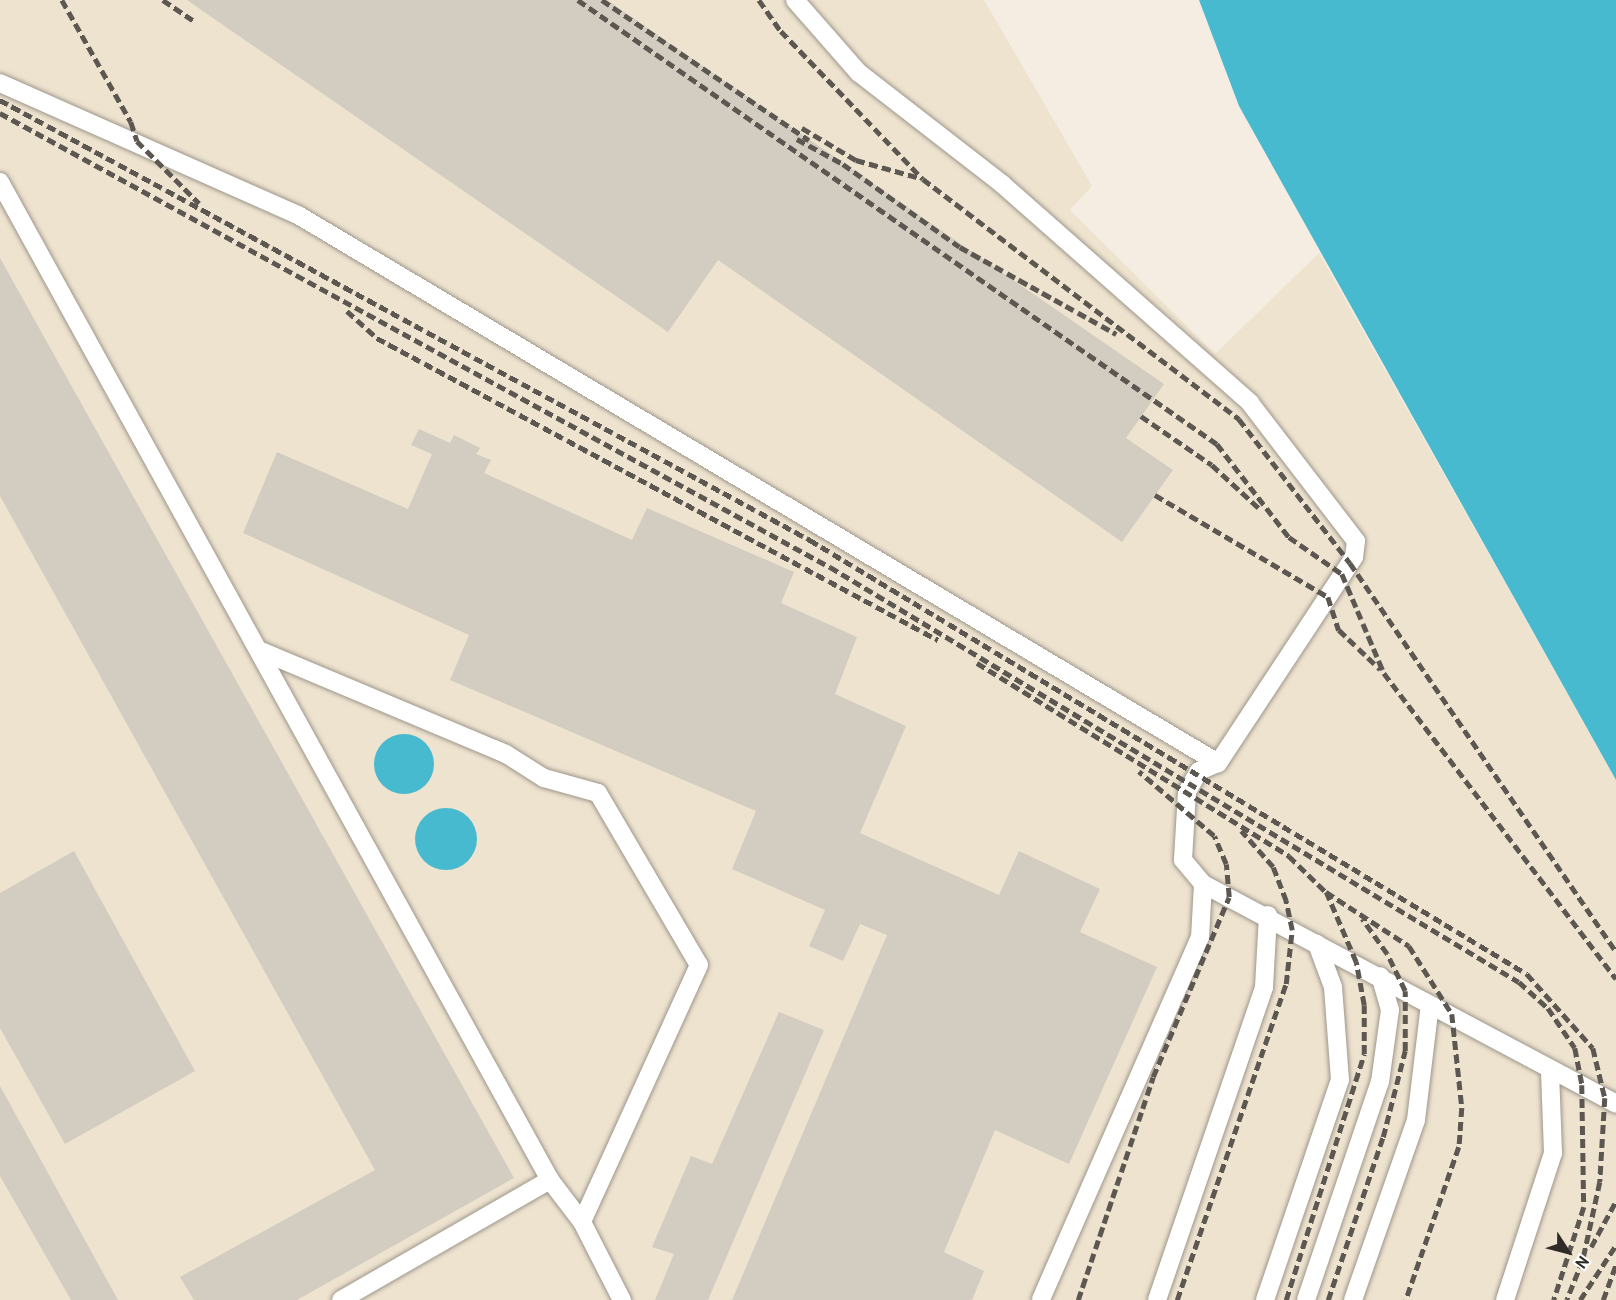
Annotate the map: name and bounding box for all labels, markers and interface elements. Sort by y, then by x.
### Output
north arrow [1538,1222,1598,1282]
text: N [1571,1252,1594,1273]

